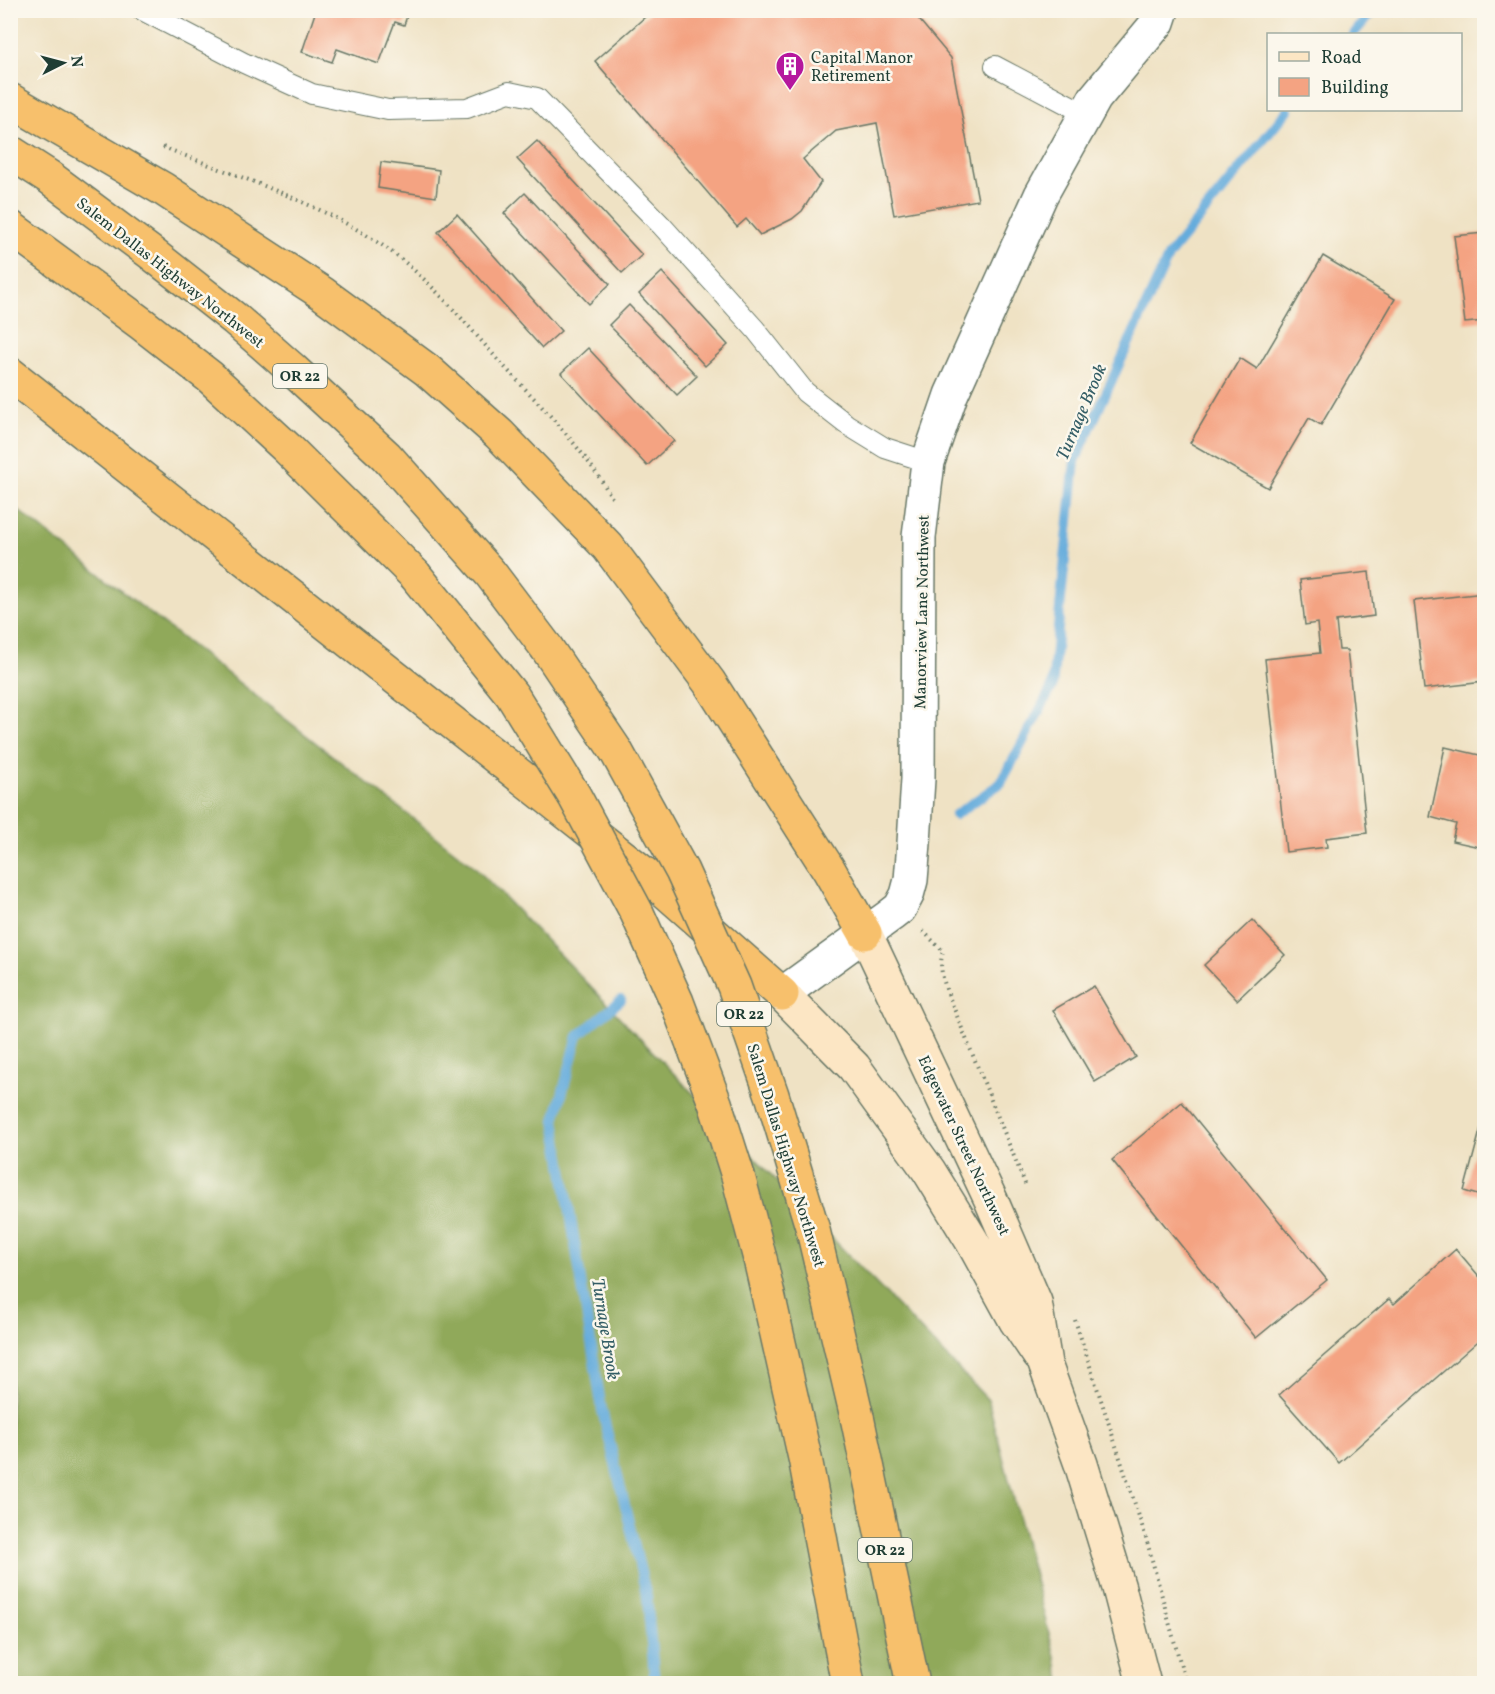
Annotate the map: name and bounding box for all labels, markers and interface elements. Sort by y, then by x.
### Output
north arrow [33,33,93,93]
legend [1267,33,1462,111]
text: Road [1321,46,1362,71]
place label: Capital Manor Retirement [811,48,913,88]
building icon: Capital Manor Retirement [774,50,806,92]
text: N [64,55,88,69]
text: Building [1321,76,1389,101]
street label: Salem Dallas Highway Northwest [71,193,269,354]
water label: Turnage Brook [1051,361,1114,465]
road number: OR 22 [273,364,327,388]
street label: Manorview Lane Northwest [910,514,936,709]
road number: OR 22 [717,1002,771,1026]
street label: Salem Dallas Highway Northwest [741,1041,830,1270]
street label: Edgewater Street Northwest [912,1052,1015,1240]
water label: Turnage Brook [584,1277,625,1382]
road number: OR 22 [858,1538,912,1562]

